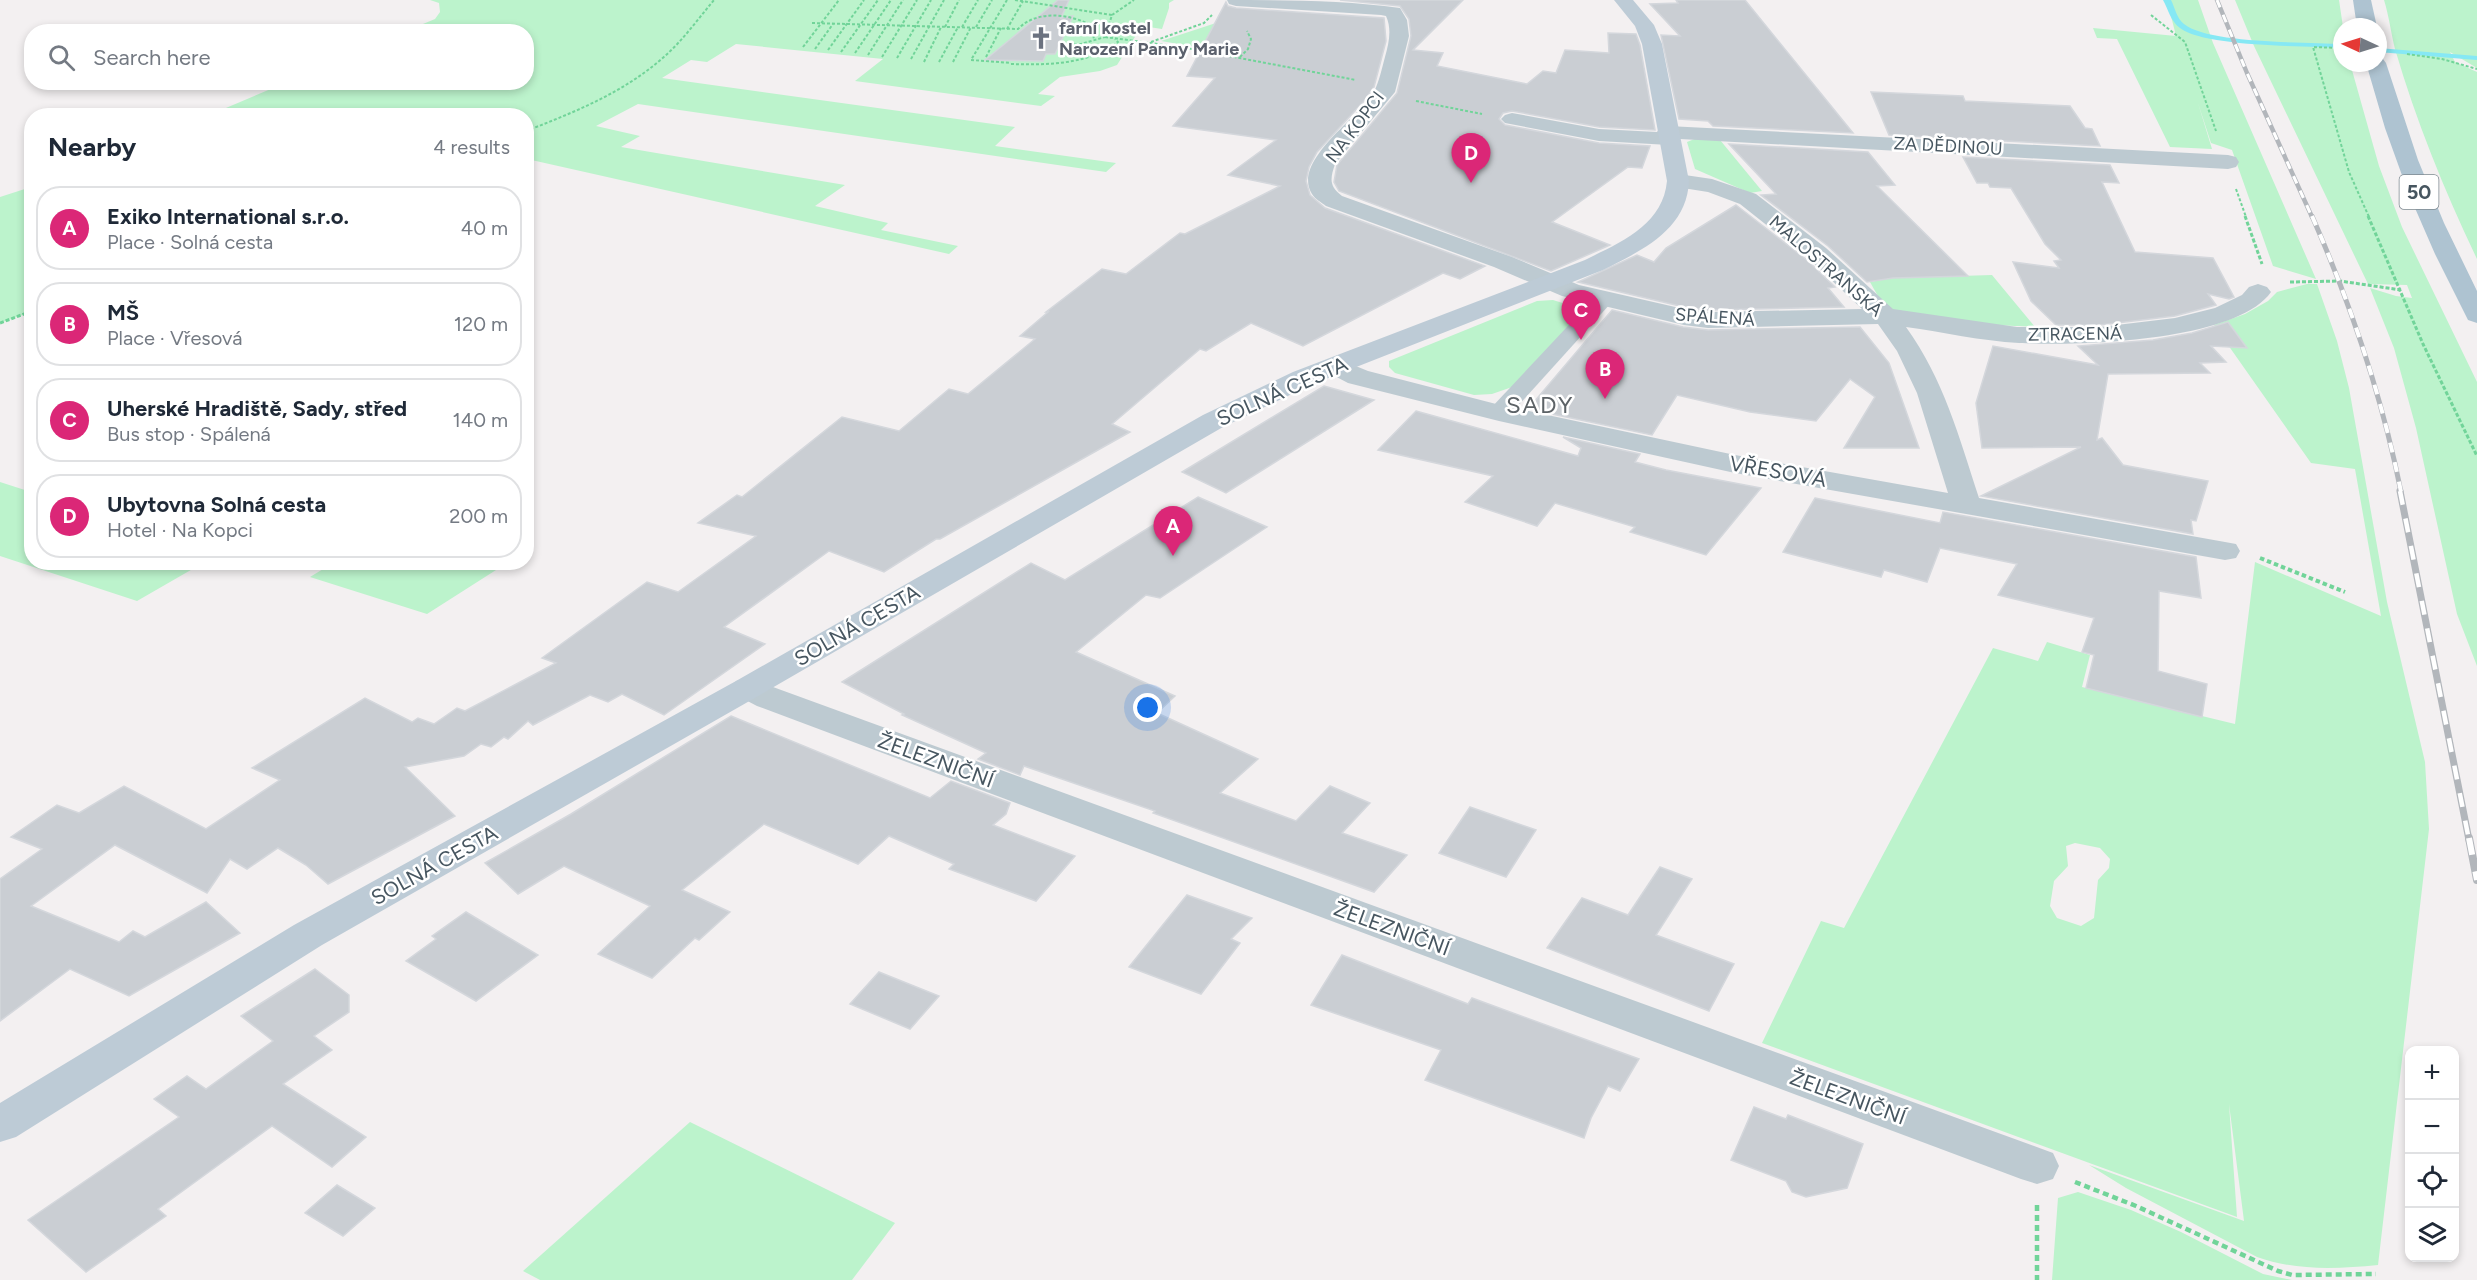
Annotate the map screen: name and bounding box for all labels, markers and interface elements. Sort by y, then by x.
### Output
place label: farní kostel Narození Panny Marie [1059,17,1239,60]
north arrow [2333,18,2387,72]
search box [24,24,534,90]
church icon: farní kostel Narození Panny Marie [1028,25,1054,51]
icon: search [45,41,78,74]
text: Search here [93,44,211,71]
street label: NA KOPCI [1321,87,1389,167]
text: Nearby [48,131,136,163]
street label: ZA DĚDINOU [1893,132,2003,160]
pin: D [1452,134,1490,183]
text: 4 results [433,135,510,159]
road number: 50 [2400,175,2438,209]
text: Exiko International s.r.o. [107,203,349,230]
street label: MALOSTRANSKÁ [1765,211,1887,321]
text: A [62,216,77,240]
text: 40 m [461,216,508,240]
text: Place · Solná cesta [107,230,273,254]
pin: C [1562,290,1600,340]
text: MŠ [107,299,139,326]
street label: SPÁLENÁ [1674,303,1756,331]
text: B [63,312,76,336]
text: 120 m [454,312,508,336]
street label: ZTRACENÁ [2028,322,2122,346]
text: Place · Vřesová [107,326,242,350]
pin: B [1586,350,1624,399]
street label: SOLNÁ CESTA [1213,351,1351,431]
district label: SADY [1506,390,1574,419]
text: Uherské Hradiště, Sady, střed [107,395,407,422]
text: C [62,408,77,432]
text: 140 m [453,408,508,432]
text: Bus stop · Spálená [107,422,271,446]
street label: VŘESOVÁ [1728,450,1828,492]
text: Ubytovna Solná cesta [107,491,326,518]
text: D [63,504,77,528]
text: 200 m [449,504,508,528]
pin: A [1154,506,1192,556]
text: Hotel · Na Kopci [107,518,253,542]
street label: SOLNÁ CESTA [790,579,924,671]
your location [1133,693,1162,722]
street label: ŽELEZNIČNÍ [875,727,999,793]
street label: SOLNÁ CESTA [366,820,502,910]
street label: ŽELEZNIČNÍ [1331,895,1455,961]
map controls [2405,1046,2459,1262]
button: + [2405,1046,2459,1100]
street label: ŽELEZNIČNÍ [1787,1064,1911,1130]
button: − [2405,1100,2459,1154]
button: locate [2405,1154,2459,1208]
button: layers [2405,1208,2459,1262]

